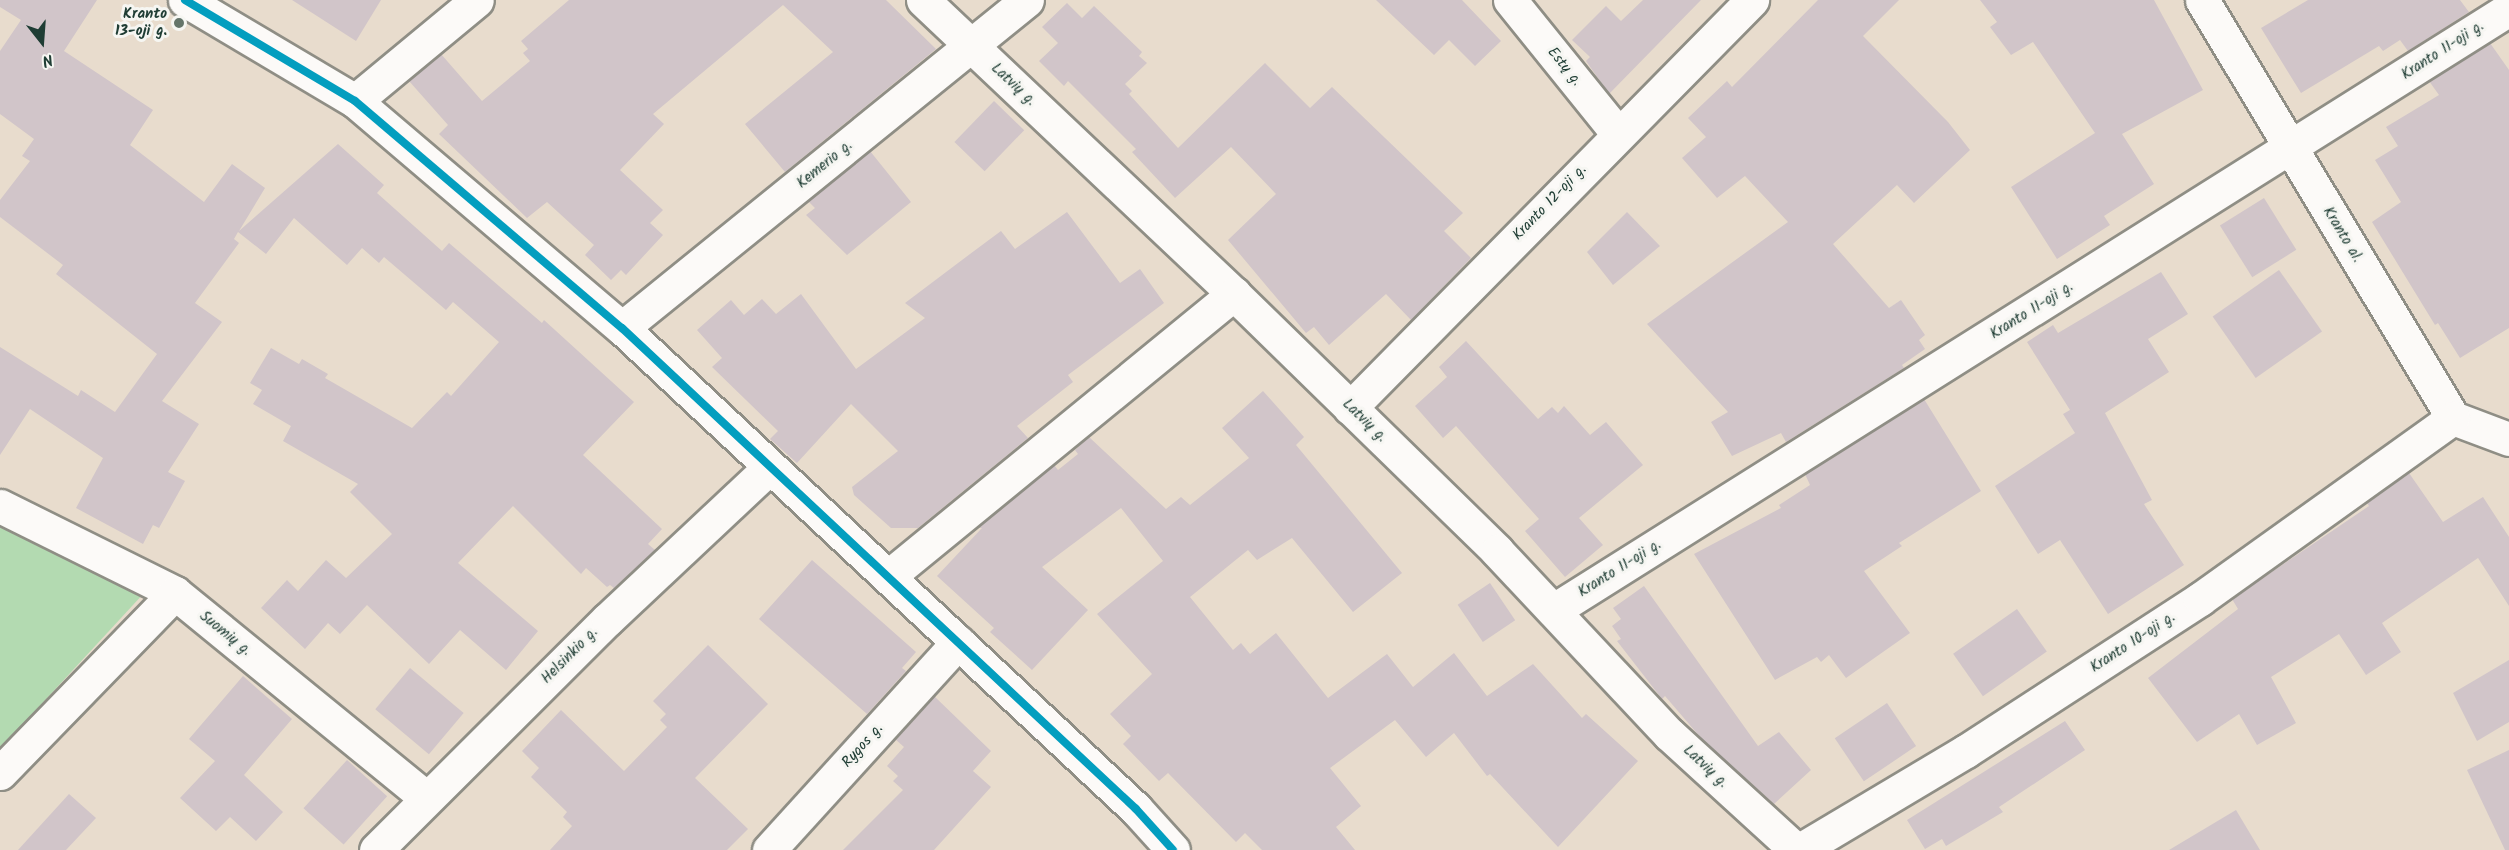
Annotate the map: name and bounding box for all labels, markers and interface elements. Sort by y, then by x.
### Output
place label: Kranto 13-oji g. [115,5,167,40]
north arrow [12,12,72,72]
marker: Kranto 13-oji g. [172,16,186,30]
street label: Kranto 11-oji g. [2398,18,2488,84]
street label: Estų g. [1543,44,1585,90]
text: N [39,46,56,73]
street label: Latvių g. [987,60,1039,110]
street label: Kemerio g. [794,137,856,193]
street label: Kranto 12-oji g. [1509,161,1591,245]
street label: Kranto al. [2318,204,2366,266]
street label: Kranto 11-oji g. [1987,278,2077,344]
street label: Latvių g. [1338,395,1390,447]
street label: Kranto 11-oji g. [1575,536,1665,602]
street label: Suomių g. [195,608,255,660]
street label: Kranto 10-oji g. [2087,609,2179,677]
street label: Helsinkio g. [538,624,602,688]
street label: Rygos g. [839,720,887,772]
street label: Latvių g. [1679,742,1731,792]

